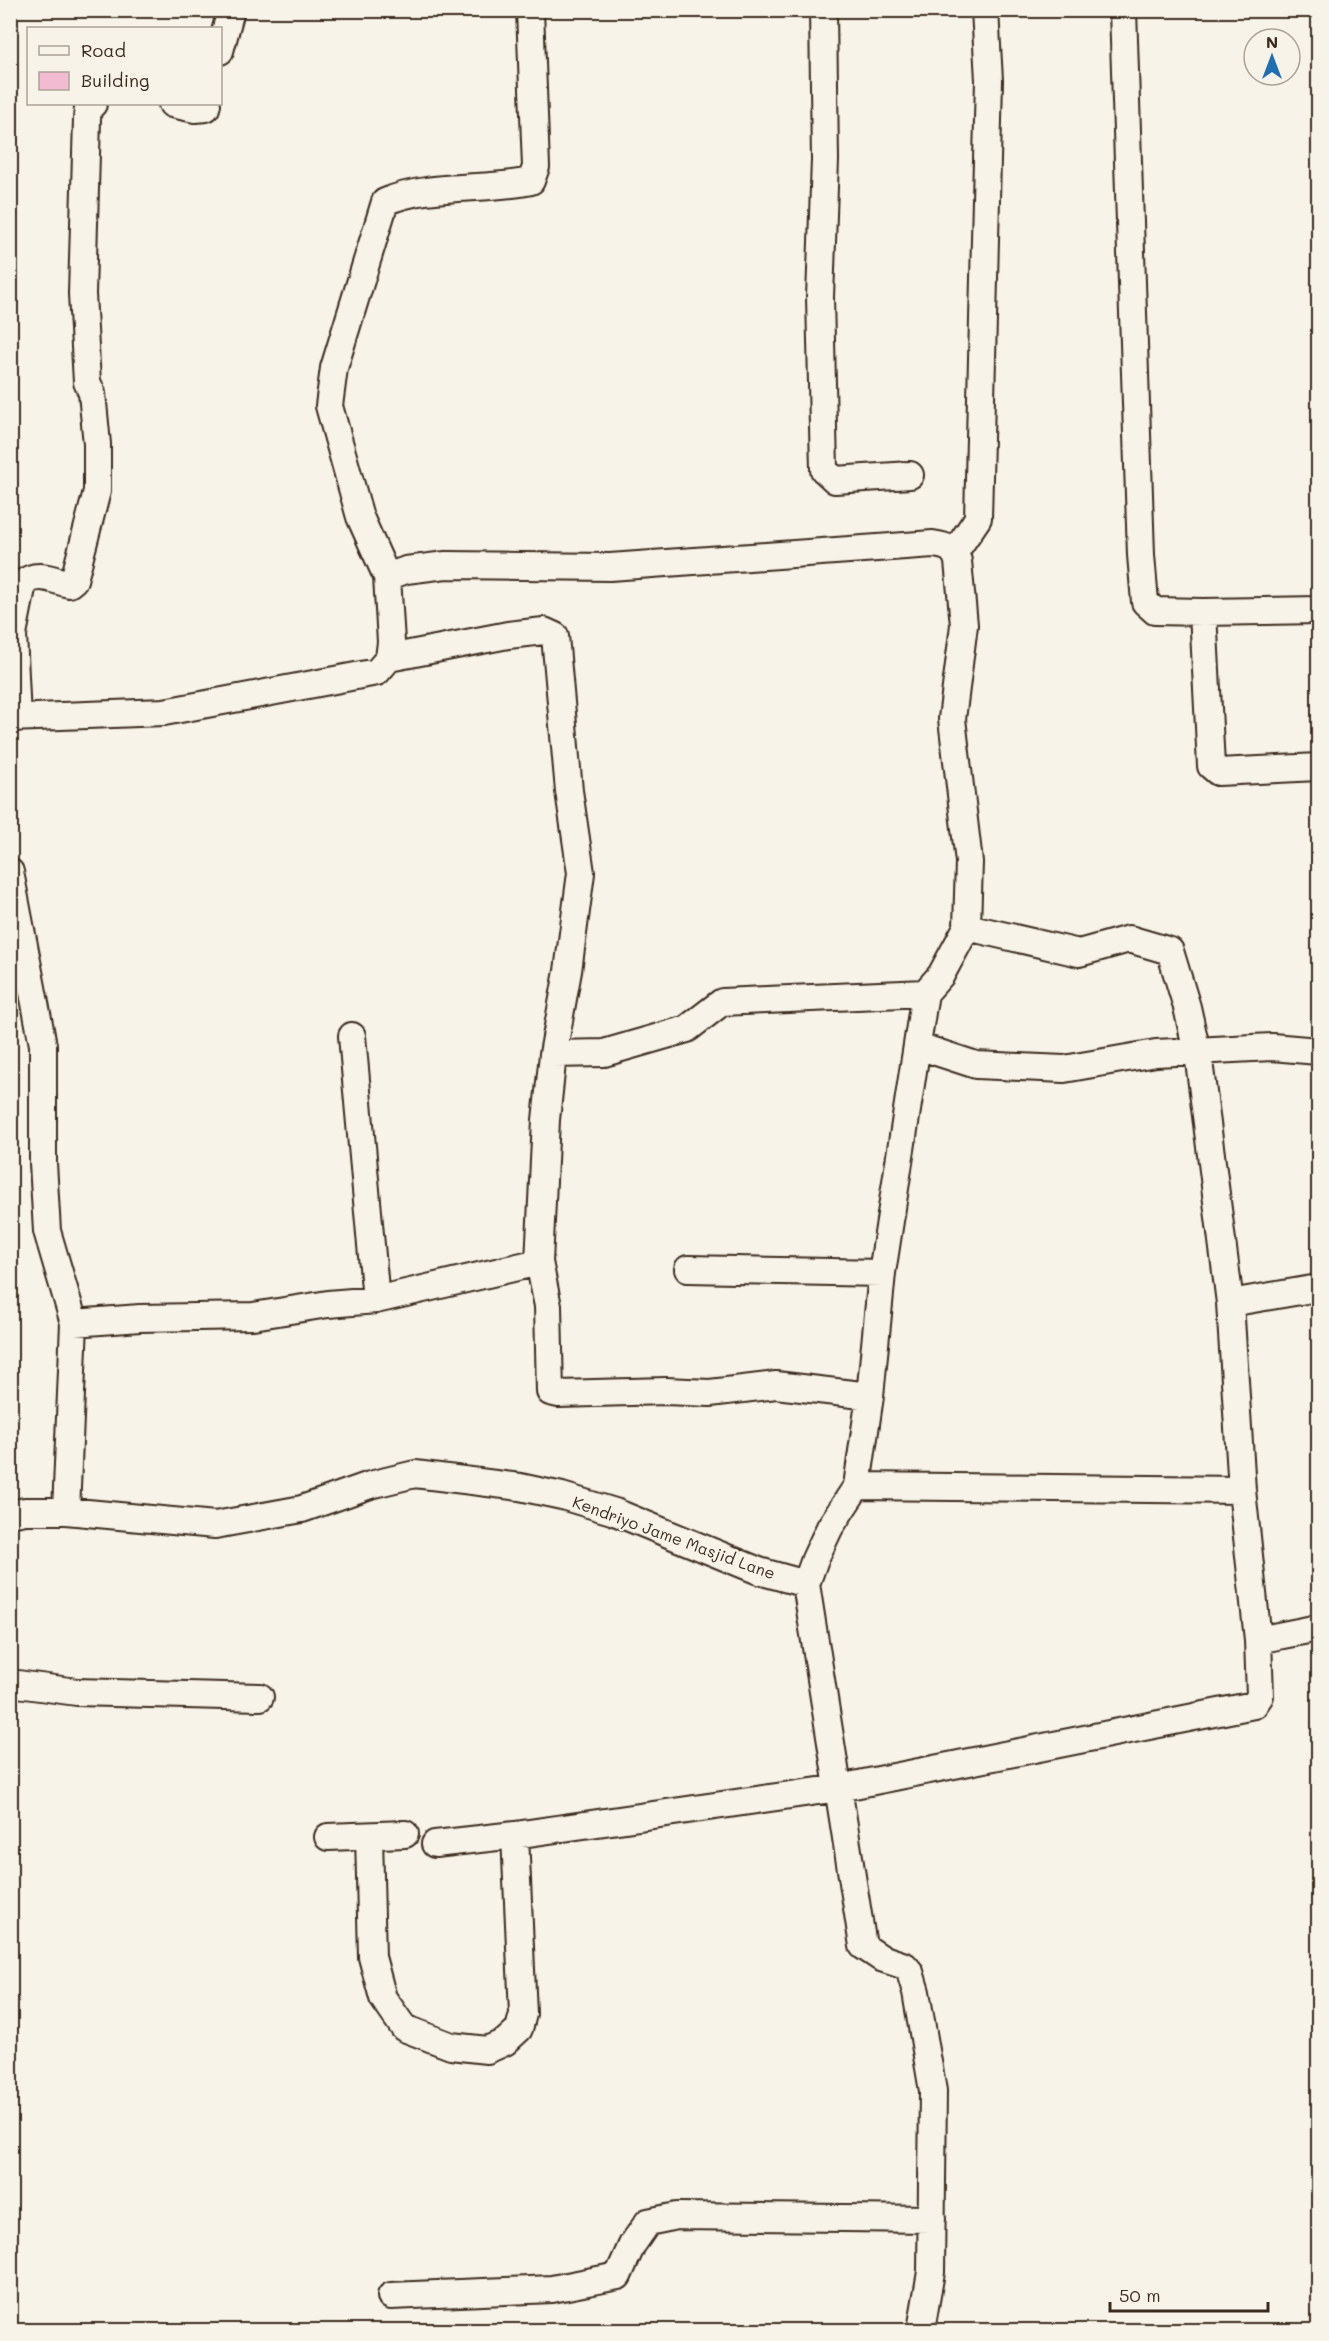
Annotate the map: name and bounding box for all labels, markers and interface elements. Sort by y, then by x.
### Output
legend [27,27,222,105]
north arrow [1242,27,1302,87]
text: N [1266,31,1278,52]
text: Road [81,38,126,62]
text: Building [81,68,149,92]
street label: Kendriyo Jame Masjid Lane [570,1490,778,1584]
scale bar [1110,2275,1268,2313]
text: 50 m [1119,2283,1161,2307]

